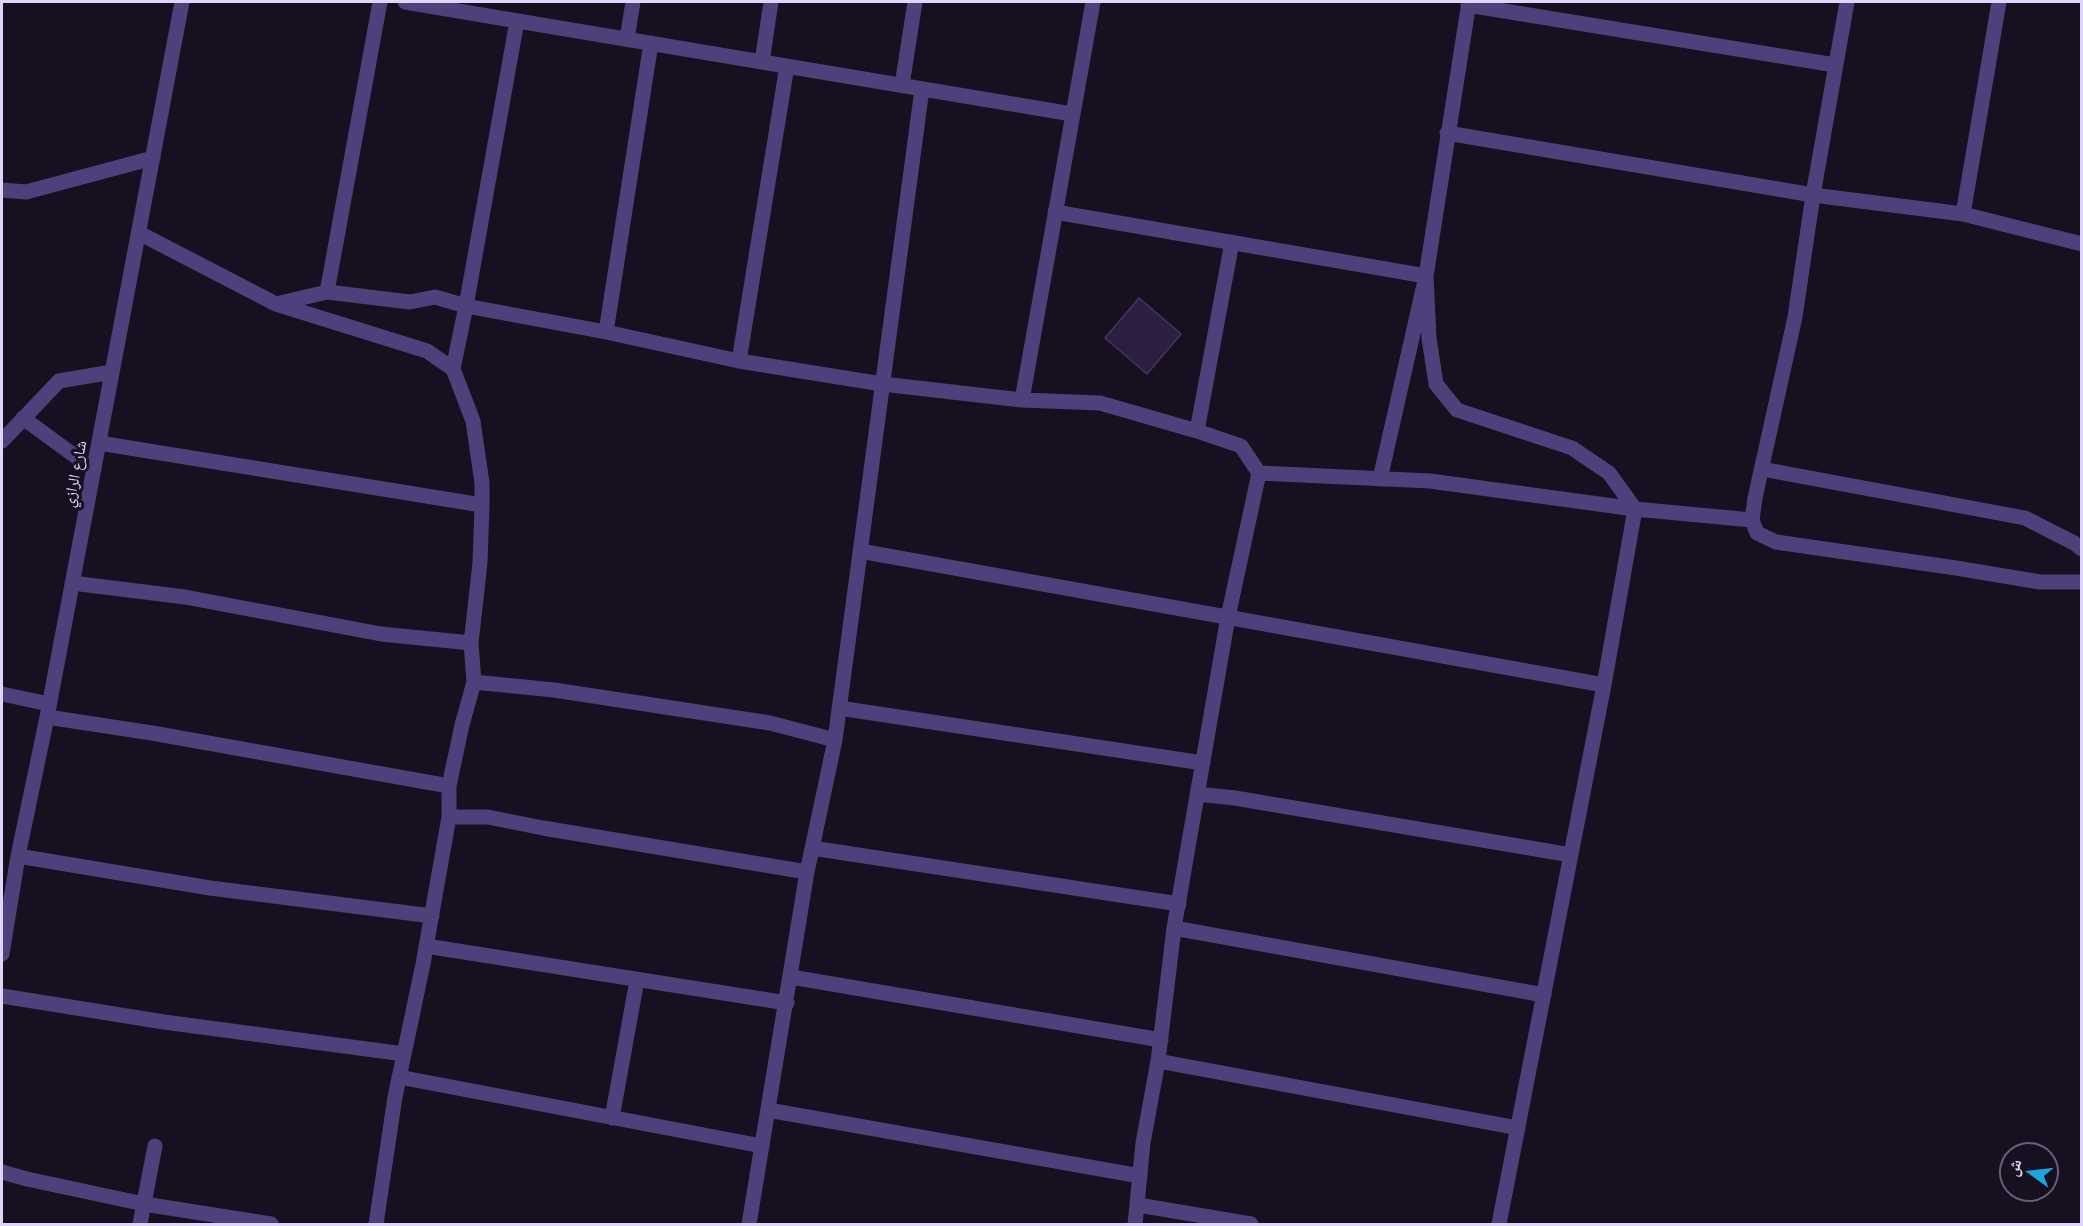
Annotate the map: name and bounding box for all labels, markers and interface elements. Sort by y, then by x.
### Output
street label: شارع الرازي [59,439,91,509]
north arrow [1999,1142,2059,1202]
text: ش [2002,1157,2025,1179]

